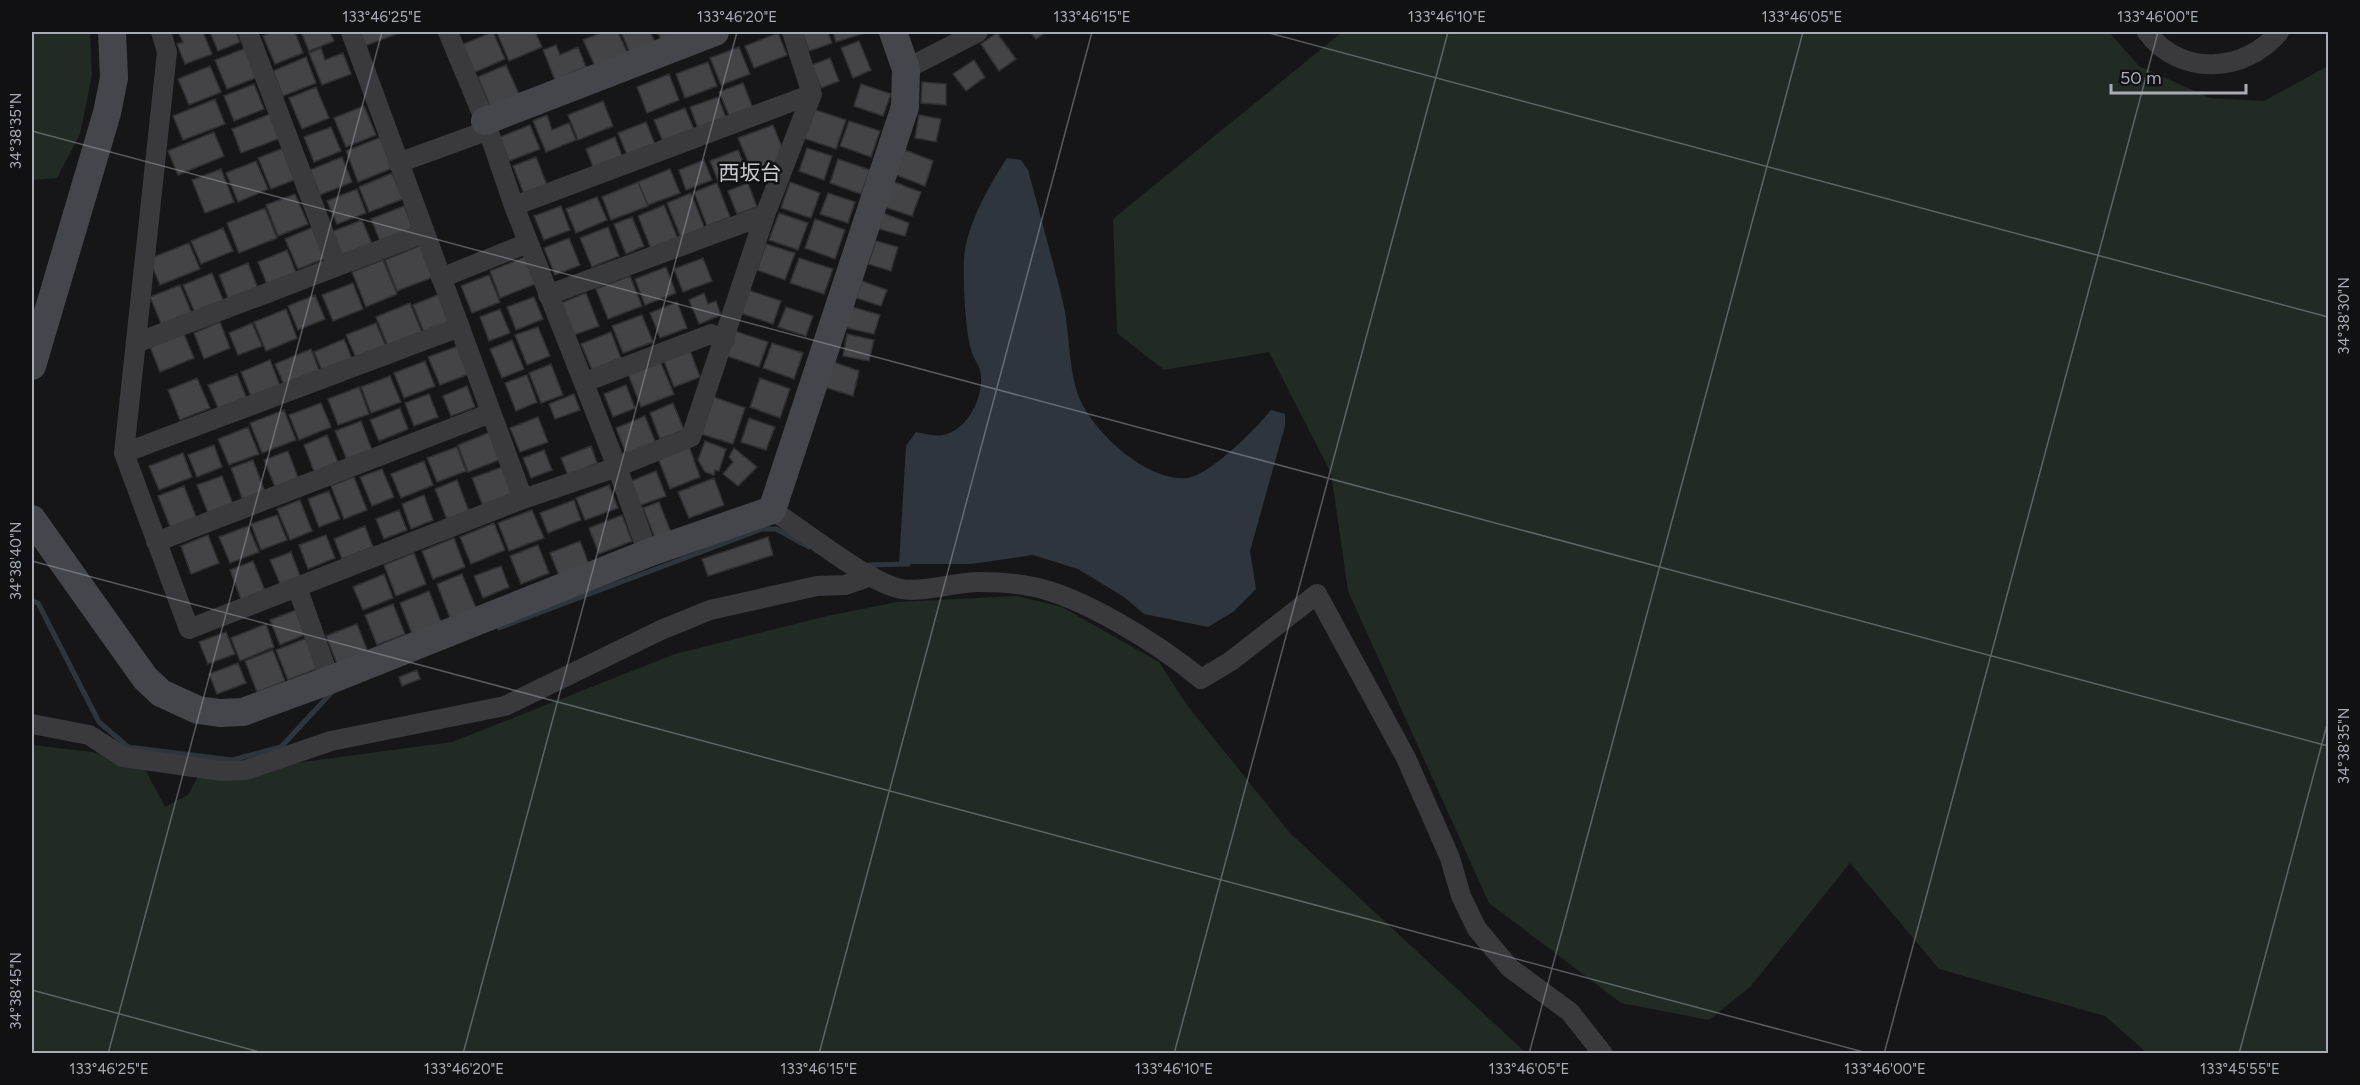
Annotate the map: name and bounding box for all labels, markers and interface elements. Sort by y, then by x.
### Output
text: 133°46'25"E [342,8,422,26]
text: 133°46'20"E [697,8,777,26]
text: 133°46'15"E [1053,8,1131,26]
text: 133°46'10"E [1408,8,1486,26]
text: 133°46'05"E [1762,8,1842,26]
text: 133°46'00"E [2117,8,2199,26]
scale bar [2111,57,2246,95]
text: 50 m [2120,67,2162,89]
text: 34°38'35"N [7,93,25,169]
district label: 西坂台 [719,160,782,185]
text: 34°38'30"N [2335,277,2353,355]
text: 34°38'40"N [7,522,25,600]
text: 34°38'35"N [2335,708,2353,784]
text: 34°38'45"N [7,952,25,1030]
text: 133°46'25"E [69,1060,149,1078]
text: 133°46'20"E [424,1060,504,1078]
text: 133°46'15"E [780,1060,858,1078]
text: 133°46'10"E [1135,1060,1213,1078]
text: 133°46'05"E [1489,1060,1569,1078]
text: 133°46'00"E [1844,1060,1926,1078]
text: 133°45'55"E [2200,1060,2280,1078]

